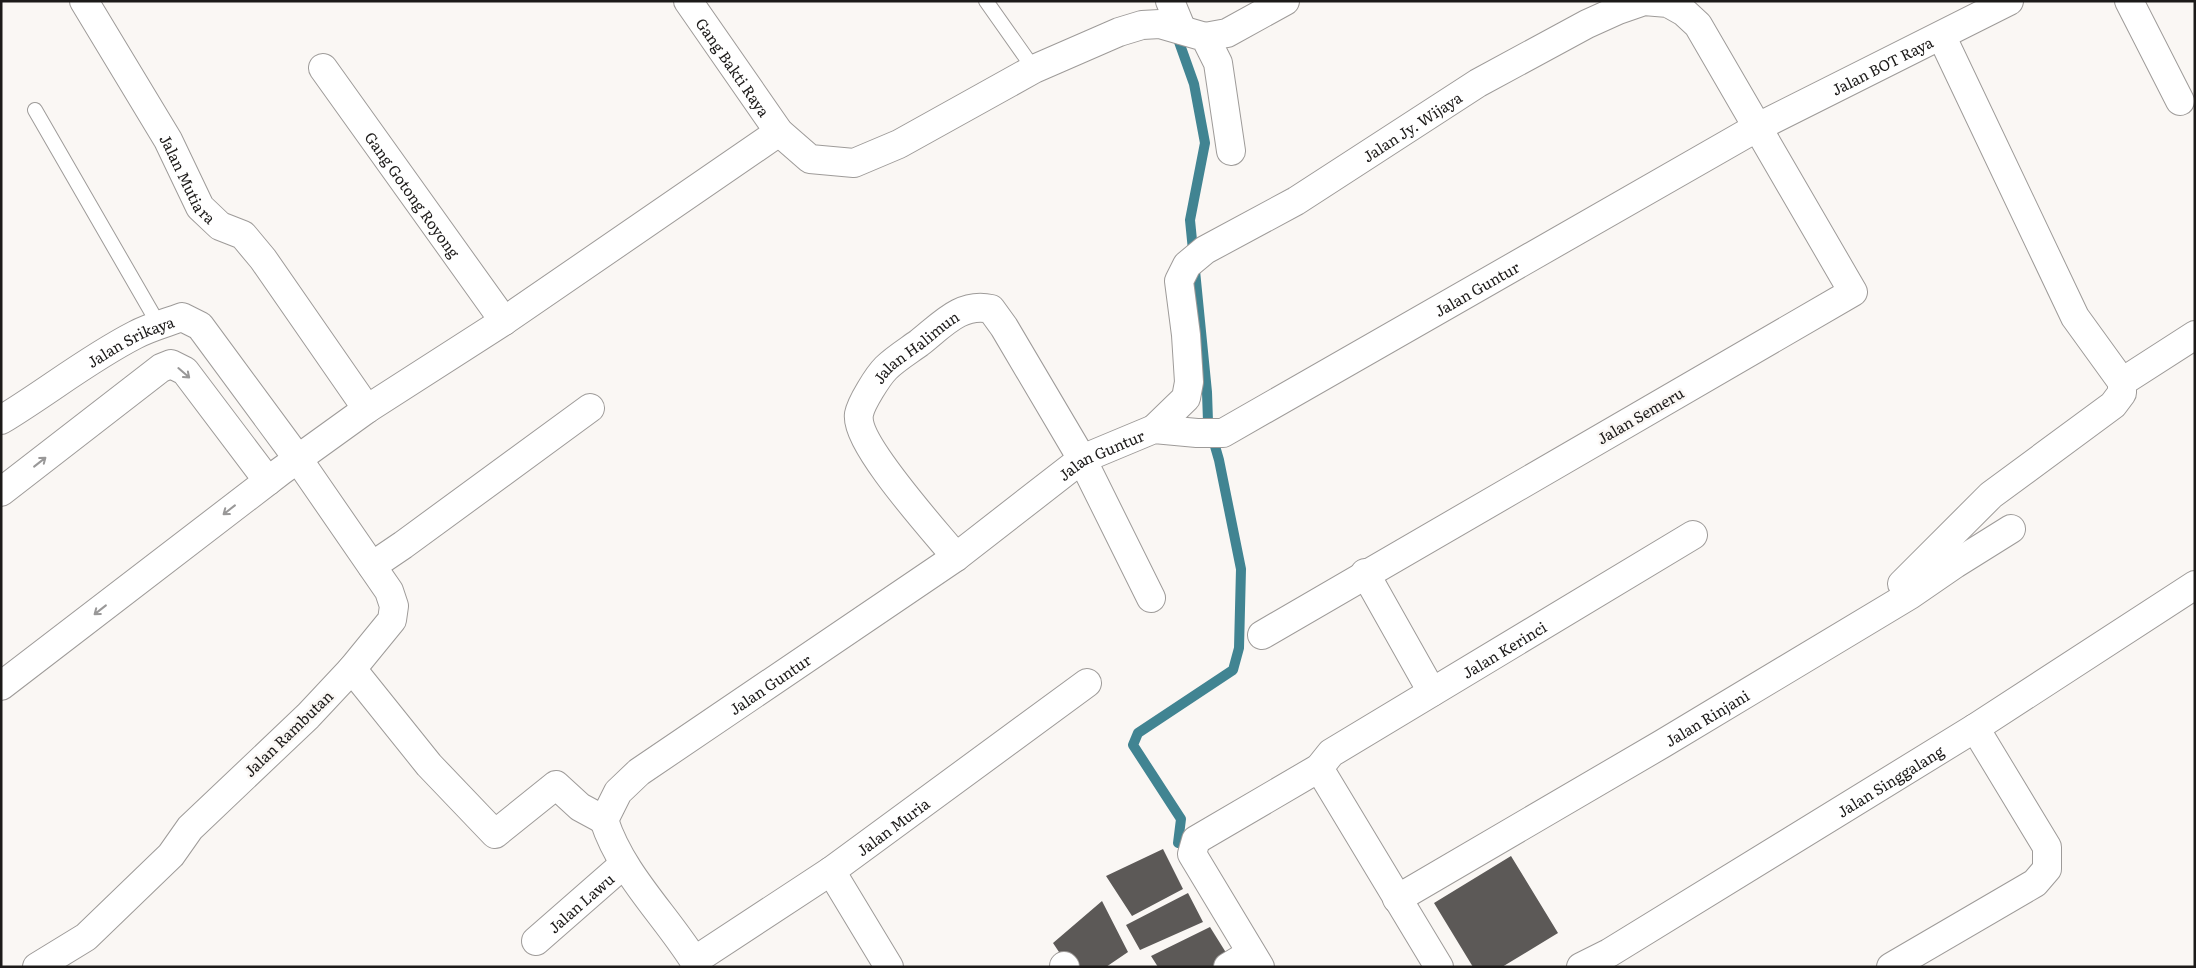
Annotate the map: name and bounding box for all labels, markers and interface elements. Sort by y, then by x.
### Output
street label: Gang Bakti Raya [691,12,777,122]
street label: Jalan BOT Raya [1827,29,1937,100]
street label: Jalan Jy. Wijaya [1358,85,1467,167]
street label: Gang Gotong Royong [360,126,467,262]
street label: Jalan Mutiara [155,129,222,229]
street label: Jalan Guntur [1430,255,1523,322]
street label: Jalan Halimun [866,304,963,388]
street label: Jalan Srikaya [82,309,178,372]
one-way arrow [177,366,190,378]
street label: Jalan Semeru [1592,381,1688,449]
street label: Jalan Guntur [1053,423,1148,485]
one-way arrow [33,456,46,467]
one-way arrow [223,505,236,516]
one-way arrow [93,605,107,615]
street label: Jalan Kerinci [1457,615,1550,683]
street label: Jalan Guntur [724,647,815,720]
street label: Jalan Rinjani [1660,683,1753,751]
street label: Jalan Rambutan [238,684,338,782]
street label: Jalan Singgalang [1832,738,1948,822]
street label: Jalan Muria [851,791,934,861]
street label: Jalan Lawu [542,866,619,938]

